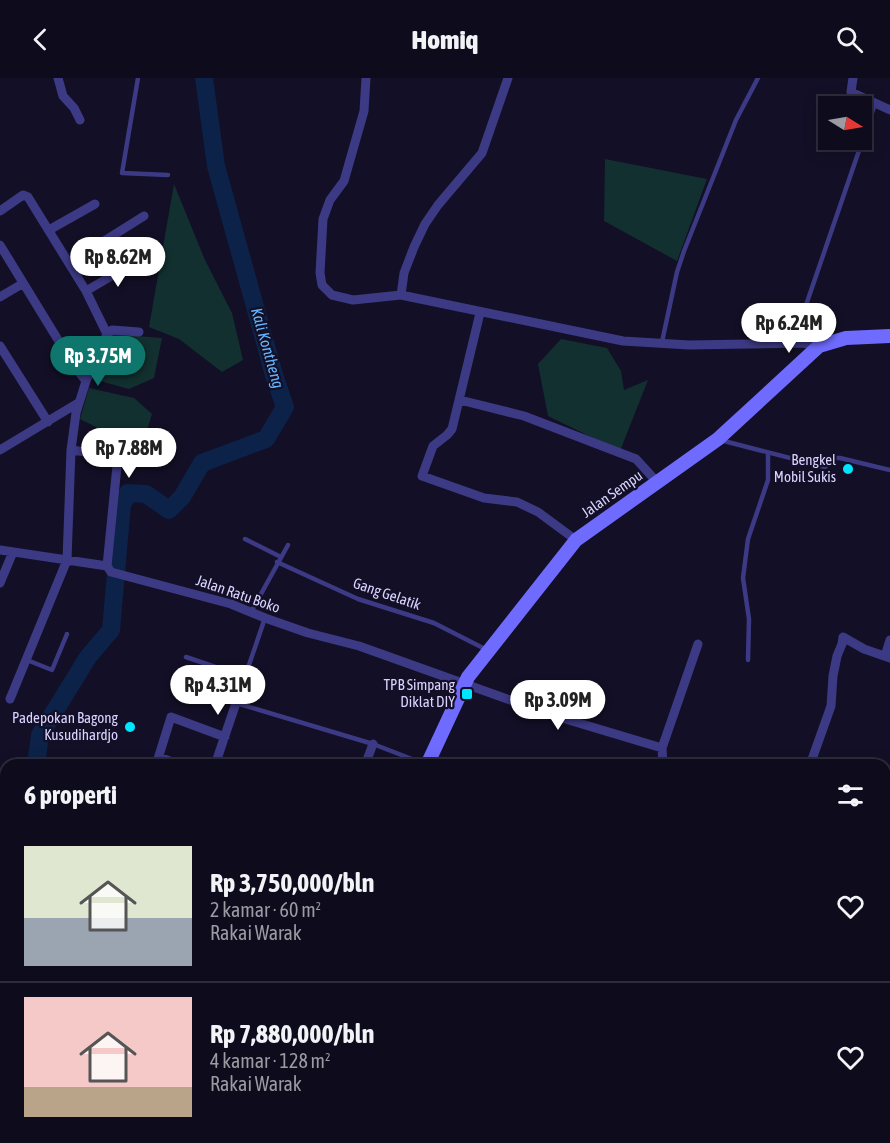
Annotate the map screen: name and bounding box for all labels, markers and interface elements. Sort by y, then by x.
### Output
icon: back [24,23,57,56]
icon: search [833,23,866,56]
text: Homiq [412,24,478,55]
north arrow [818,96,872,150]
map controls [818,96,872,150]
pin: Rp 8.62M [56,237,180,288]
text: Rp 8.62M [84,245,152,268]
pin: Rp 6.24M [727,303,851,354]
water label: Kali Kontheng [247,306,288,391]
text: Rp 6.24M [755,311,823,334]
pin: Rp 3.75M [36,336,160,387]
text: Rp 3.75M [64,344,132,367]
pin: Rp 7.88M [67,428,191,479]
text: Rp 7.88M [95,436,163,459]
place label: Bengkel Mobil Sukis [774,451,836,485]
marker: Bengkel Mobil Sukis [841,462,855,476]
street label: Jalan Sempu [578,466,645,521]
street label: Jalan Ratu Boko [194,571,282,616]
street label: Gang Gelatik [351,574,424,613]
pin: Rp 4.31M [156,665,280,716]
text: Rp 4.31M [184,673,252,696]
place label: TPB Simpang Diklat DIY [384,676,456,710]
pin: Rp 3.09M [496,680,620,731]
marker: TPB Simpang Diklat DIY [460,687,474,701]
text: Rp 3.09M [524,688,592,711]
place label: Padepokan Bagong Kusudihardjo [12,709,119,743]
marker: Padepokan Bagong Kusudihardjo [123,720,137,734]
icon: filters [834,779,867,812]
text: 6 properti [24,780,117,810]
text: Rp 3,750,000/bln [210,868,374,898]
icon: home [72,870,144,942]
icon: heart [834,890,867,923]
text: 2 kamar · 60 m² [210,898,321,921]
text: Rakai Warak [210,921,302,944]
text: Rp 7,880,000/bln [210,1019,374,1049]
icon: home [72,1021,144,1093]
icon: heart [834,1041,867,1074]
text: 4 kamar · 128 m² [210,1049,331,1072]
text: Rakai Warak [210,1072,302,1095]

